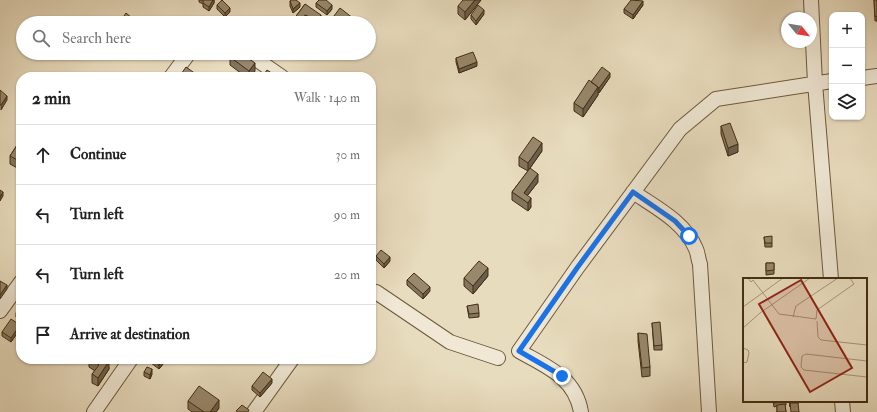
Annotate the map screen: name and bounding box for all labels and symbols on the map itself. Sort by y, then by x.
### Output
north arrow [781,12,817,48]
route start [680,227,698,245]
inset map [743,278,867,402]
route end [553,367,571,385]

